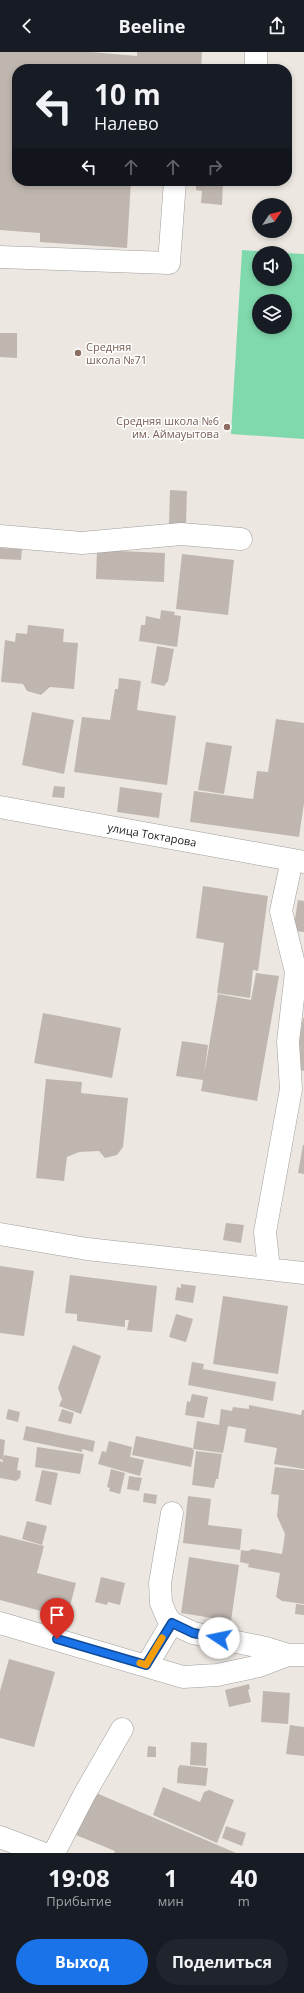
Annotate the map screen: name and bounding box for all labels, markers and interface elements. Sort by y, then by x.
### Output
text: Beeline [119,14,185,38]
icon: back [16,15,38,37]
icon: share [266,15,288,37]
text: 10 m [94,75,161,113]
icon: left [28,80,80,132]
text: Налево [94,111,159,135]
icon: left [78,156,100,178]
icon: ahead [120,156,142,178]
icon: ahead [162,156,184,178]
icon: right [204,156,226,178]
north arrow [252,198,292,238]
map controls [252,198,292,334]
button: sound [252,246,292,286]
button: layers [252,294,292,334]
place label: Средняя школа №71 [86,339,147,367]
marker: Средняя школа №71 [73,348,83,358]
place label: Средняя школа №6 им. Аймауытова [116,413,219,441]
marker: Средняя школа №6 им. Аймауытова [222,422,232,432]
street label: улица Токтарова [106,819,198,850]
pin [40,1598,74,1639]
icon: arrive [46,1604,68,1626]
position arrow [198,1617,240,1659]
text: 19:08 [48,1861,110,1894]
text: 1 [164,1861,178,1894]
text: 40 [230,1861,258,1894]
text: Прибытие [46,1892,111,1910]
text: мин [158,1892,184,1910]
text: m [238,1892,250,1910]
button: Выход [16,1939,148,1985]
button: Поделиться [156,1939,288,1985]

